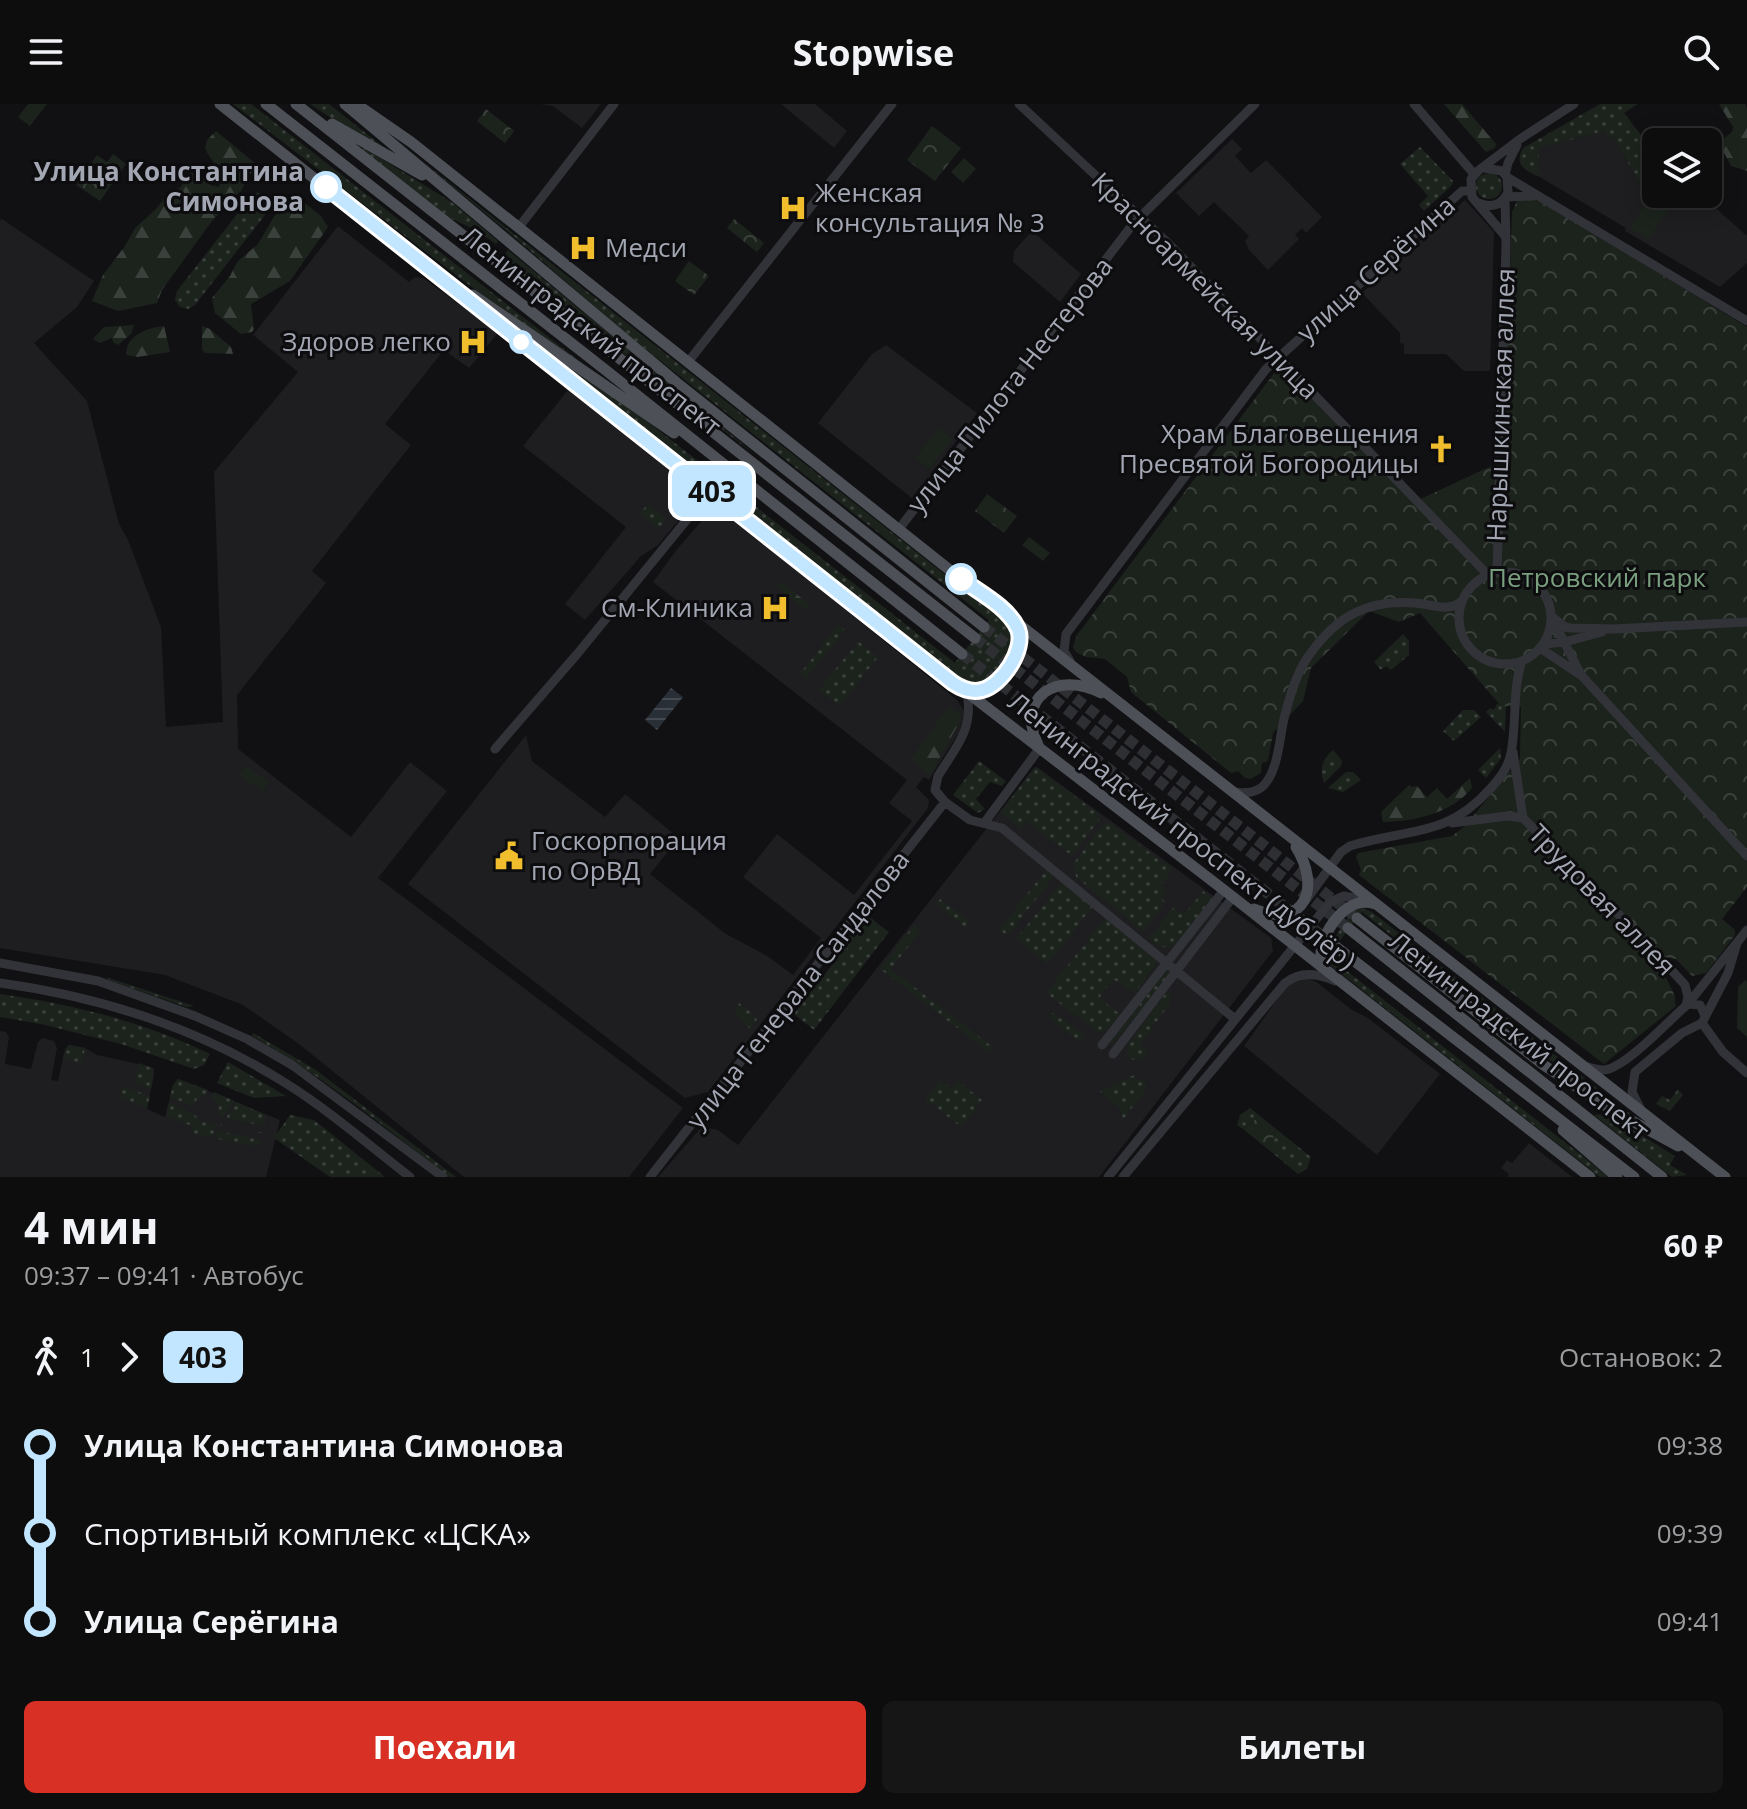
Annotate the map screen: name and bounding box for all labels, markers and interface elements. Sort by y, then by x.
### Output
text: Stopwise [793,28,954,77]
icon: menu [24,30,68,74]
icon: search [1679,30,1723,74]
map controls [1642,128,1722,208]
button: layers [1642,128,1722,208]
place label: Улица Константина Симонова [33,153,304,219]
street label: Красноармейская улица [1084,164,1327,407]
marker: Улица Константина Симонова [311,172,341,202]
place label: Женская консультация № 3 [815,174,1045,240]
street label: улица Серёгина [1288,187,1462,349]
hospital icon: Женская консультация № 3 [778,193,808,223]
street label: Ленинградский проспект [454,217,729,443]
place label: Медси [605,229,687,265]
hospital icon: Медси [568,233,598,263]
street label: улица Пилота Нестерова [898,249,1120,520]
street label: Нарышкинская аллея [1477,268,1523,542]
place label: Здоров легко [282,323,451,359]
hospital icon: Здоров легко [458,327,488,357]
unlabelled marker [510,331,532,353]
place label: Храм Благовещения Пресвятой Богородицы [1119,415,1419,481]
church icon: Храм Благовещения Пресвятой Богородицы [1426,434,1456,464]
line badge: 403 [666,465,758,517]
text: 403 [688,472,736,510]
park label: Петровский парк [1488,559,1706,595]
unlabelled marker [946,564,976,594]
place label: См-Клиника [601,589,753,625]
hospital icon: См-Клиника [760,593,790,623]
street label: Ленинградский проспект (дублёр) [1001,683,1364,977]
street label: Трудовая аллея [1521,816,1684,983]
place label: Госкорпорация по ОрВД [531,822,727,888]
public building icon: Госкорпорация по ОрВД [494,841,524,871]
street label: улица Генерала Сандалова [677,843,917,1136]
street label: Ленинградский проспект [1382,922,1657,1148]
text: 4 мин [24,1197,159,1257]
text: 60 ₽ [1663,1225,1723,1266]
text: 09:37 – 09:41 · Автобус [24,1257,304,1293]
icon: walk [24,1335,68,1379]
icon: forward [107,1335,151,1379]
text: 403 [179,1338,227,1376]
text: 1 [80,1339,95,1375]
text: Остановок: 2 [1559,1339,1723,1375]
text: Улица Константина Симонова [84,1425,564,1466]
text: 09:38 [1657,1427,1723,1463]
text: Спортивный комплекс «ЦСКА» [84,1513,531,1554]
text: 09:39 [1657,1515,1723,1551]
text: Улица Серёгина [84,1601,339,1642]
text: 09:41 [1657,1603,1723,1639]
button: Поехали [24,1701,866,1793]
button: Билеты [882,1701,1723,1793]

